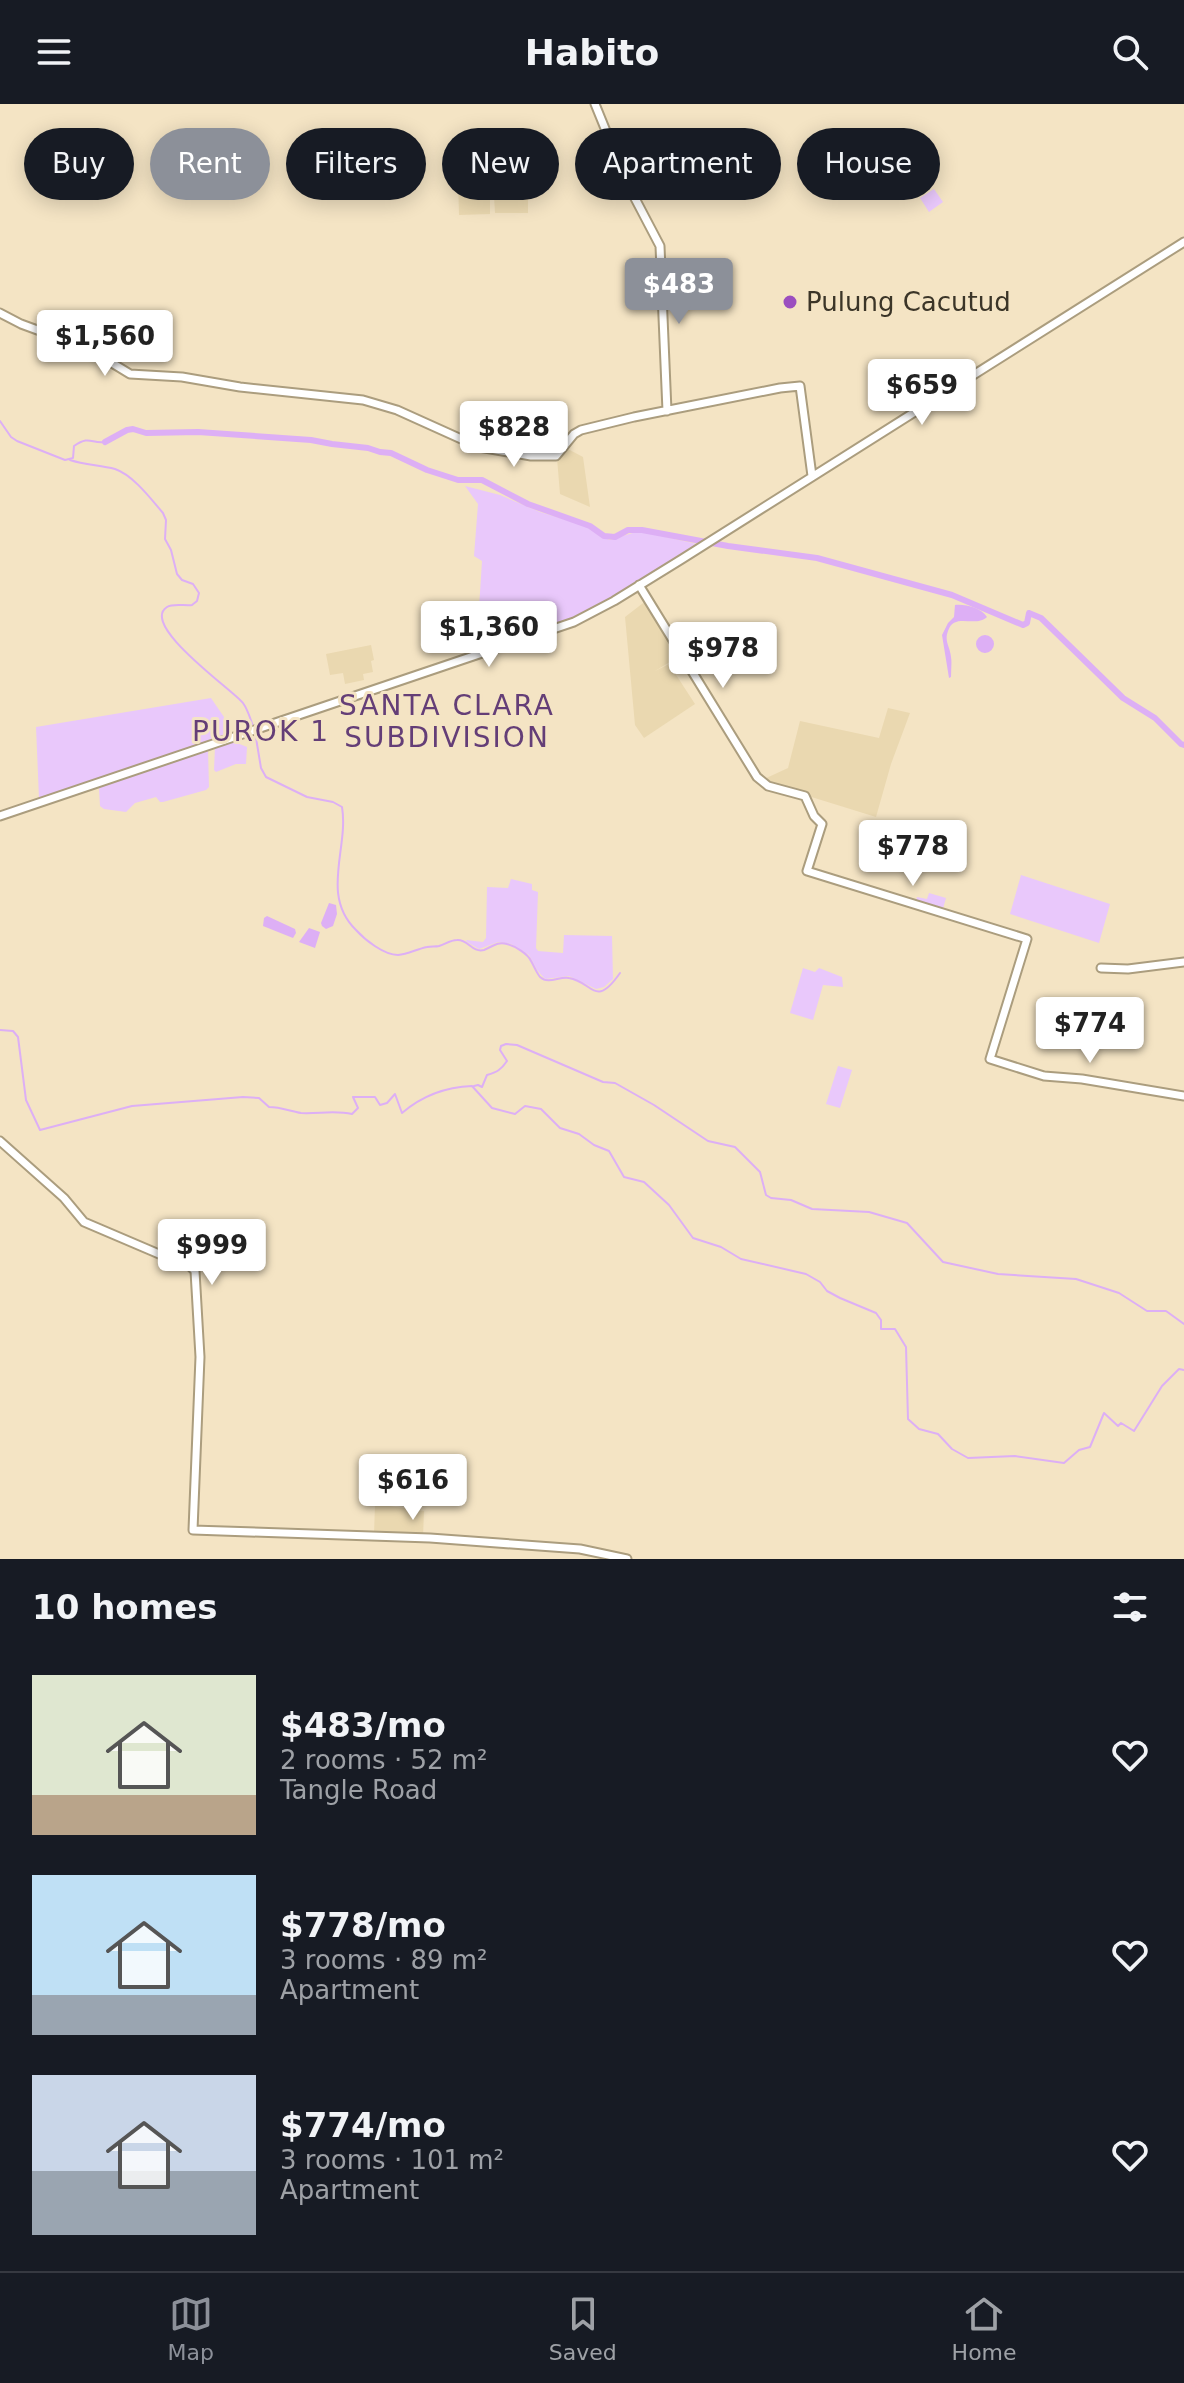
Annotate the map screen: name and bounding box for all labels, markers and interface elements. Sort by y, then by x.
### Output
icon: menu [32,30,76,74]
icon: search [1108,30,1152,74]
text: Habito [525,32,659,73]
chip: Buy [24,128,134,200]
chip: Rent [150,128,270,200]
chip: Filters [286,128,426,200]
chip: New [442,128,559,200]
chip: Apartment [575,128,781,200]
chip: House [797,128,940,200]
pin: $483 [632,258,726,326]
text: $483 [643,269,715,299]
place label: Pulung Cacutud [806,287,1011,317]
marker: Pulung Cacutud [781,293,799,311]
pin: $1,560 [40,310,170,378]
text: $1,560 [55,321,155,351]
pin: $659 [875,359,969,427]
text: $659 [886,370,958,400]
pin: $828 [467,401,561,469]
text: $828 [478,412,550,442]
pin: $1,360 [424,601,554,669]
text: $1,360 [439,612,539,642]
pin: $978 [676,622,770,690]
text: $978 [687,633,759,663]
district label: SANTA CLARA SUBDIVISION [339,689,555,754]
district label: PUROK 1 [192,715,330,748]
pin: $778 [866,820,960,888]
text: $778 [877,831,949,861]
pin: $774 [1043,997,1137,1065]
text: $774 [1054,1008,1126,1038]
pin: $999 [165,1219,259,1287]
text: $999 [176,1230,248,1260]
pin: $616 [366,1454,460,1522]
text: $616 [377,1465,449,1495]
icon: filters [1108,1585,1152,1629]
text: 10 homes [32,1587,217,1627]
text: $483/mo [280,1705,446,1745]
icon: home [96,1707,192,1803]
icon: heart [1108,1733,1152,1777]
text: 2 rooms · 52 m² [280,1745,488,1775]
text: Tangle Road [280,1775,437,1805]
text: $778/mo [280,1905,446,1945]
icon: home [96,1907,192,2003]
icon: heart [1108,1933,1152,1977]
text: 3 rooms · 89 m² [280,1945,488,1975]
text: Apartment [280,1975,419,2005]
text: $774/mo [280,2105,446,2145]
icon: home [96,2107,192,2203]
icon: heart [1108,2133,1152,2177]
text: 3 rooms · 101 m² [280,2145,504,2175]
text: Apartment [280,2175,419,2205]
tab: Map [167,2292,214,2365]
tab: Saved [549,2292,617,2365]
tab: Home [952,2292,1017,2365]

